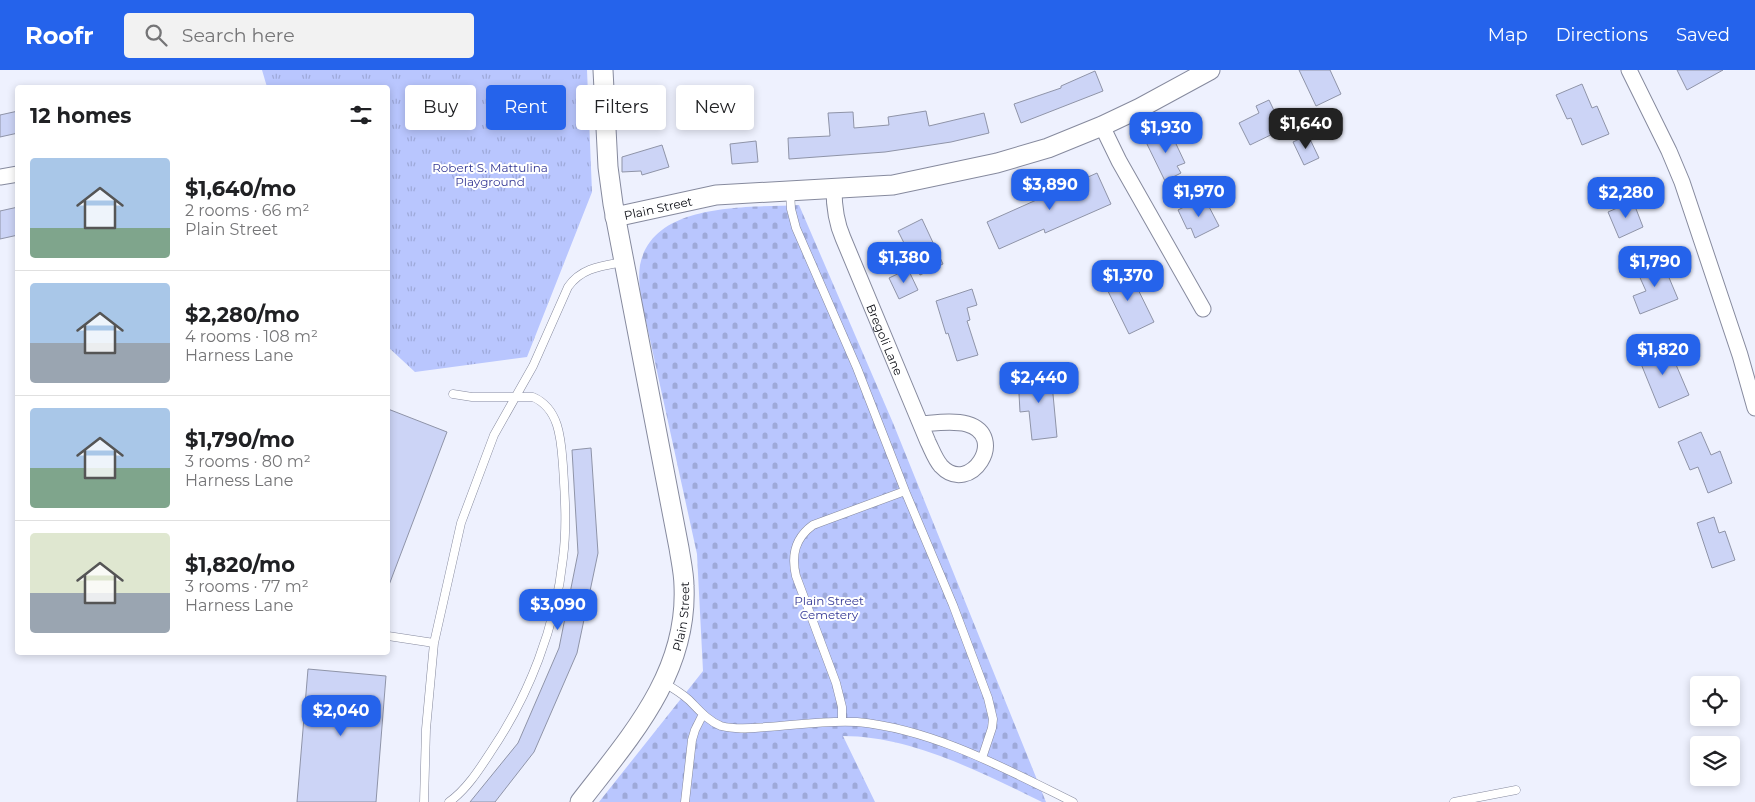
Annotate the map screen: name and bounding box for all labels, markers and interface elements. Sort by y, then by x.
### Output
search box [124,13,474,58]
text: Roofr [25,21,94,50]
icon: search [142,21,170,49]
text: Search here [182,24,295,47]
text: Map [1488,24,1528,46]
text: Directions [1556,24,1648,46]
text: Saved [1676,24,1730,46]
chip: Buy [405,85,476,130]
chip: Rent [486,85,566,130]
chip: Filters [576,85,666,130]
chip: New [676,85,754,130]
icon: filters [347,101,375,129]
text: 12 homes [30,103,131,128]
pin: $1,640 [1265,108,1347,150]
pin: $1,930 [1125,112,1207,154]
text: $1,640 [1280,114,1332,133]
text: $1,930 [1141,118,1191,137]
park label: Robert S. Mattulina Playground [432,160,548,189]
pin: $3,890 [1009,168,1091,211]
text: $3,890 [1022,175,1078,194]
text: $1,640/mo [185,176,296,201]
pin: $1,970 [1158,176,1240,218]
pin: $2,280 [1585,176,1667,219]
icon: home [70,178,130,238]
text: $1,970 [1173,182,1225,201]
text: $2,280 [1598,183,1654,202]
street label: Plain Street [622,193,694,222]
text: 2 rooms · 66 m² [185,201,309,220]
text: Plain Street [185,220,278,239]
pin: $1,380 [863,242,945,284]
pin: $1,790 [1614,246,1696,288]
text: $1,380 [878,248,930,267]
text: $1,790 [1629,252,1681,271]
pin: $1,370 [1087,260,1169,302]
text: $1,370 [1103,266,1153,285]
street label: Bregoli Lane [864,301,907,377]
text: $2,280/mo [185,302,300,327]
icon: home [70,303,130,363]
text: 4 rooms · 108 m² [185,327,318,346]
pin: $1,820 [1622,334,1704,376]
text: $1,820 [1637,340,1689,359]
text: Harness Lane [185,346,293,365]
pin: $2,440 [998,362,1080,404]
text: $2,440 [1011,368,1067,387]
text: $1,790/mo [185,427,295,452]
icon: home [70,428,130,488]
text: 3 rooms · 80 m² [185,452,311,471]
text: Harness Lane [185,471,293,490]
text: $1,820/mo [185,552,295,577]
icon: home [70,553,130,613]
text: 3 rooms · 77 m² [185,577,309,596]
street label: Plain Street [668,581,692,653]
pin: $3,090 [517,588,599,631]
park label: Plain Street Cemetery [794,593,864,622]
text: $3,090 [530,595,586,614]
text: Harness Lane [185,596,293,615]
map controls [1690,676,1740,786]
button: locate [1690,676,1740,726]
pin: $2,040 [300,694,382,737]
text: $2,040 [313,701,369,720]
button: layers [1690,736,1740,786]

